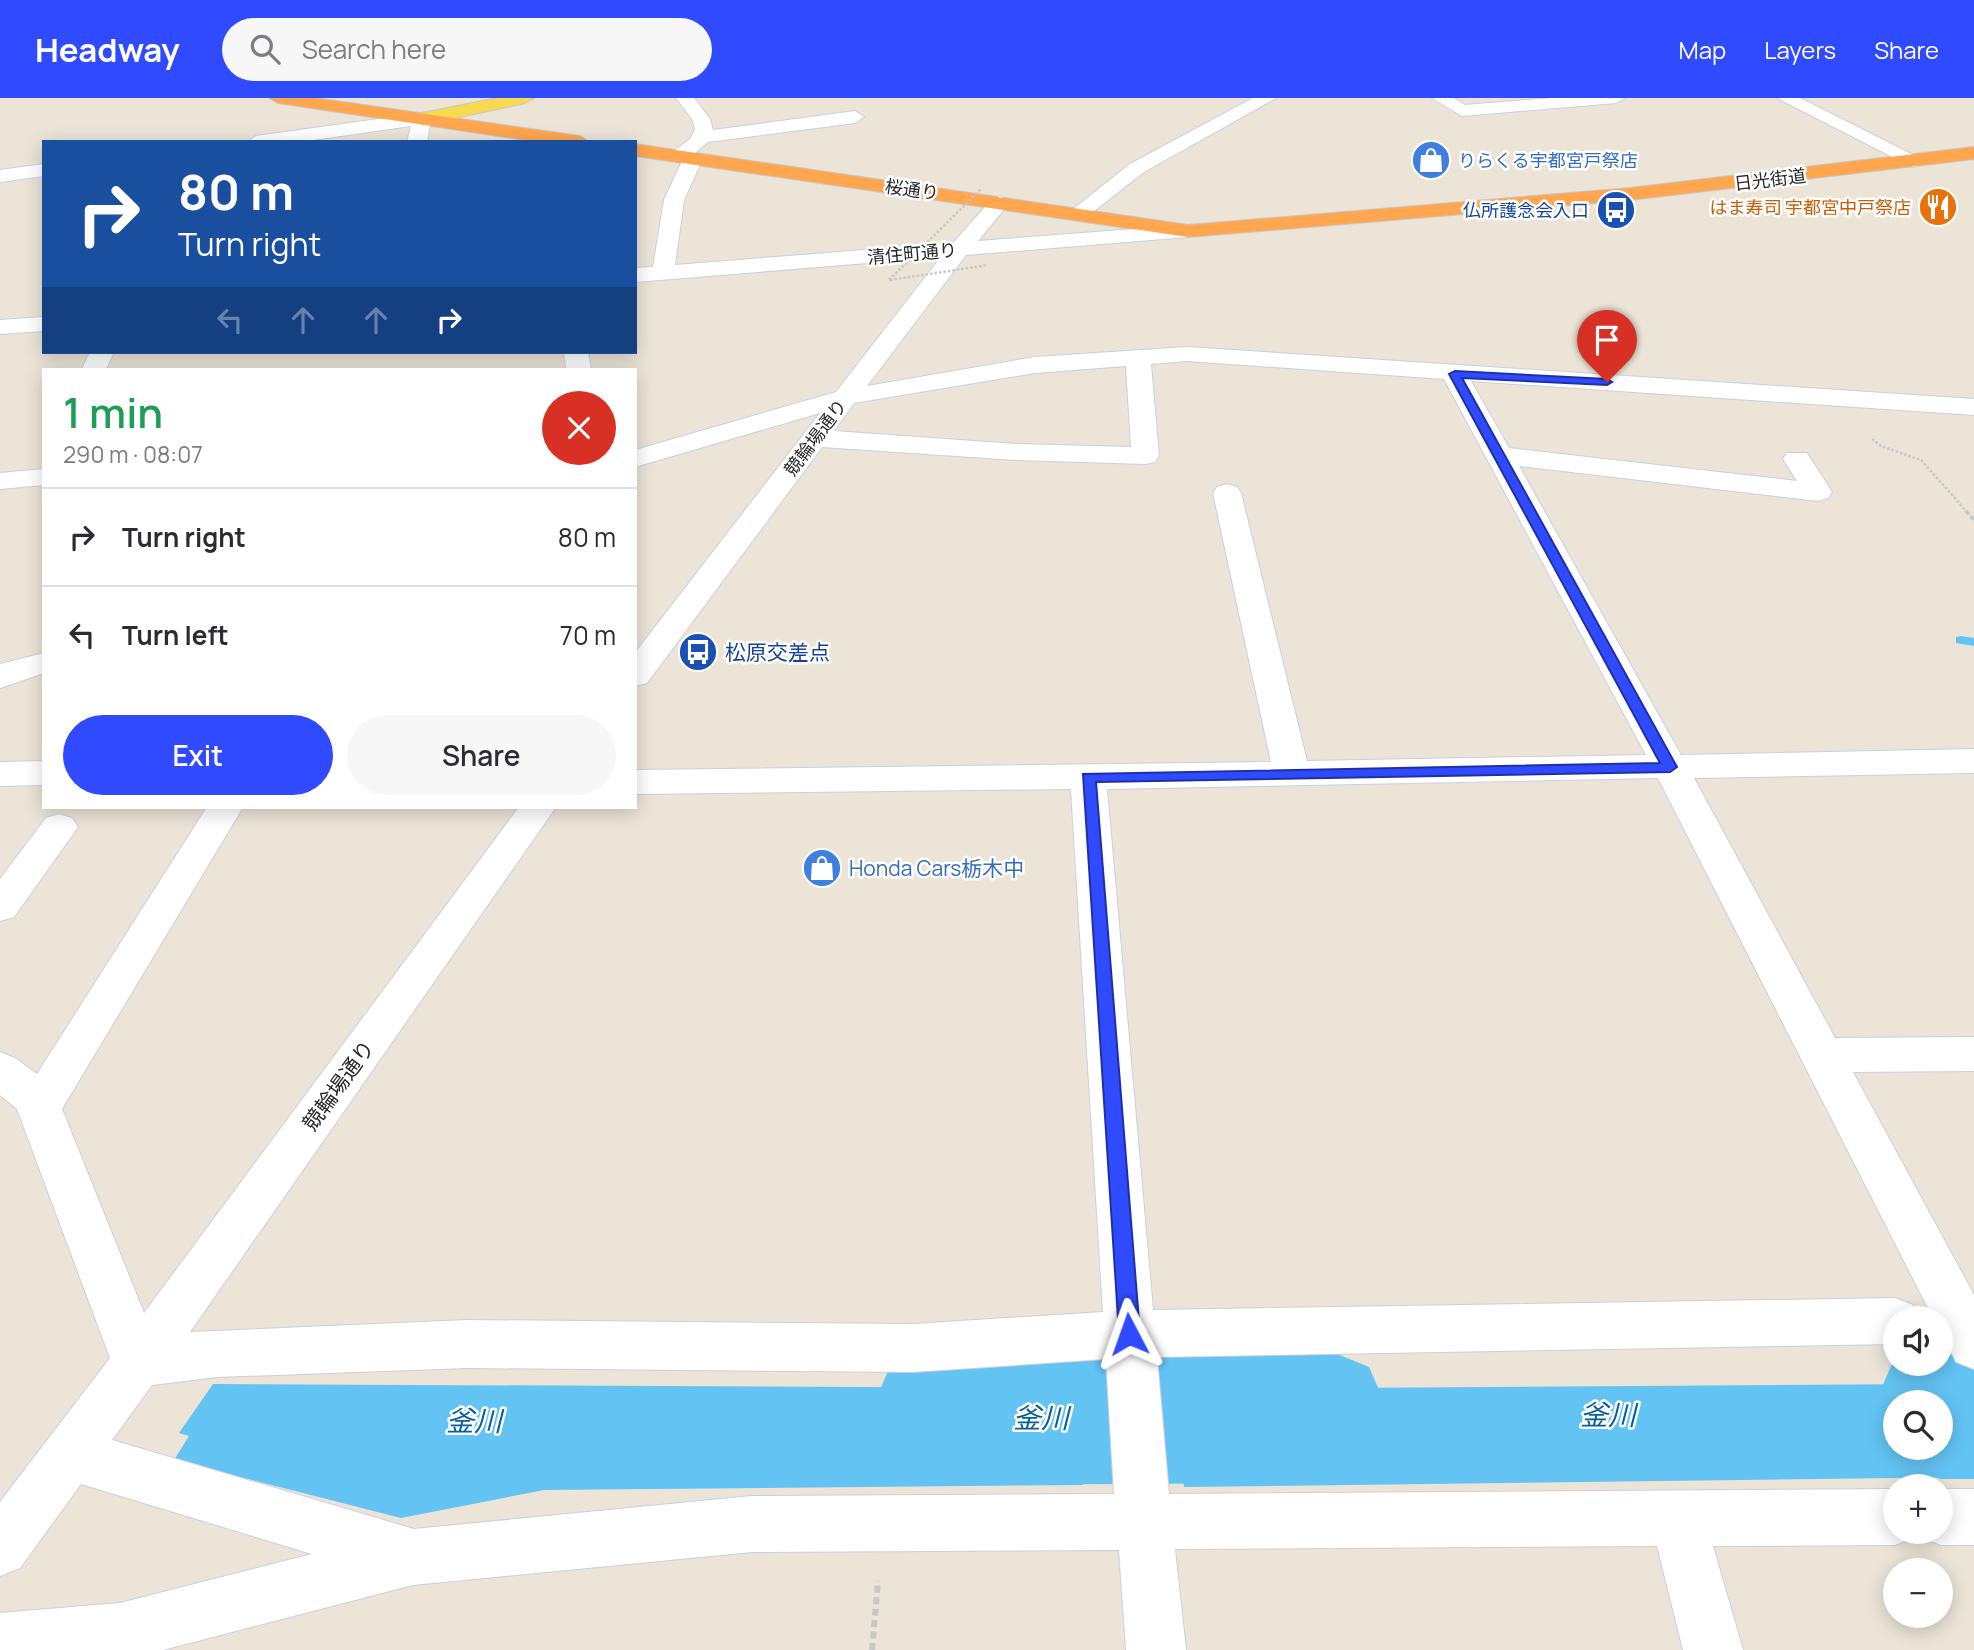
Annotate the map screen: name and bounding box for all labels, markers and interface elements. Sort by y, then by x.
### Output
search box [222,18,712,81]
text: Headway [35,27,180,72]
icon: search [246,30,284,68]
text: Search here [302,31,446,67]
text: Map [1679,33,1726,66]
text: Layers [1764,33,1836,66]
text: Share [1874,33,1939,66]
shop icon: りらくる宇都宮戸祭店 [1410,139,1452,181]
place label: りらくる宇都宮戸祭店 [1458,148,1638,172]
text: 80 m [178,158,294,225]
street label: 日光街道 [1733,163,1807,195]
icon: right [63,168,154,259]
street label: 桜通り [884,173,940,205]
restaurant icon: はま寿司 宇都宮中戸祭店 [1917,186,1959,228]
bus stop icon: 仏所護念会入口 [1595,189,1637,231]
place label: はま寿司 宇都宮中戸祭店 [1709,195,1911,219]
place label: 仏所護念会入口 [1463,198,1589,222]
text: Turn right [178,222,321,266]
street label: 清住町通り [866,237,958,269]
icon: left [211,301,249,339]
icon: ahead [284,301,322,339]
icon: ahead [357,301,395,339]
icon: right [430,301,468,339]
pin [1577,310,1637,382]
icon: arrive [1588,321,1626,359]
text: 1 min [63,383,163,441]
button: close [542,391,616,465]
street label: 競輪場通り [778,394,852,480]
text: 290 m · 08:07 [63,438,203,470]
icon: right [63,518,101,556]
text: Turn right [122,519,246,555]
text: 80 m [558,519,616,555]
icon: left [63,616,101,654]
text: Turn left [122,617,229,653]
text: 70 m [560,617,616,653]
bus stop icon: 松原交差点 [677,631,719,673]
place label: 松原交差点 [725,638,830,666]
button: Exit [63,715,333,795]
button: Share [347,715,616,795]
shop icon: Honda Cars栃木中 [801,847,843,889]
place label: Honda Cars栃木中 [849,854,1024,882]
street label: 競輪場通り [296,1034,380,1136]
position arrow [1092,1297,1166,1371]
map controls [1883,1306,1953,1628]
button: sound [1883,1306,1953,1376]
button: search [1883,1390,1953,1460]
water label: 釜川 [1580,1395,1639,1433]
water label: 釜川 [1013,1398,1072,1436]
water label: 釜川 [446,1401,505,1439]
button: + [1883,1474,1953,1544]
button: − [1883,1558,1953,1628]

